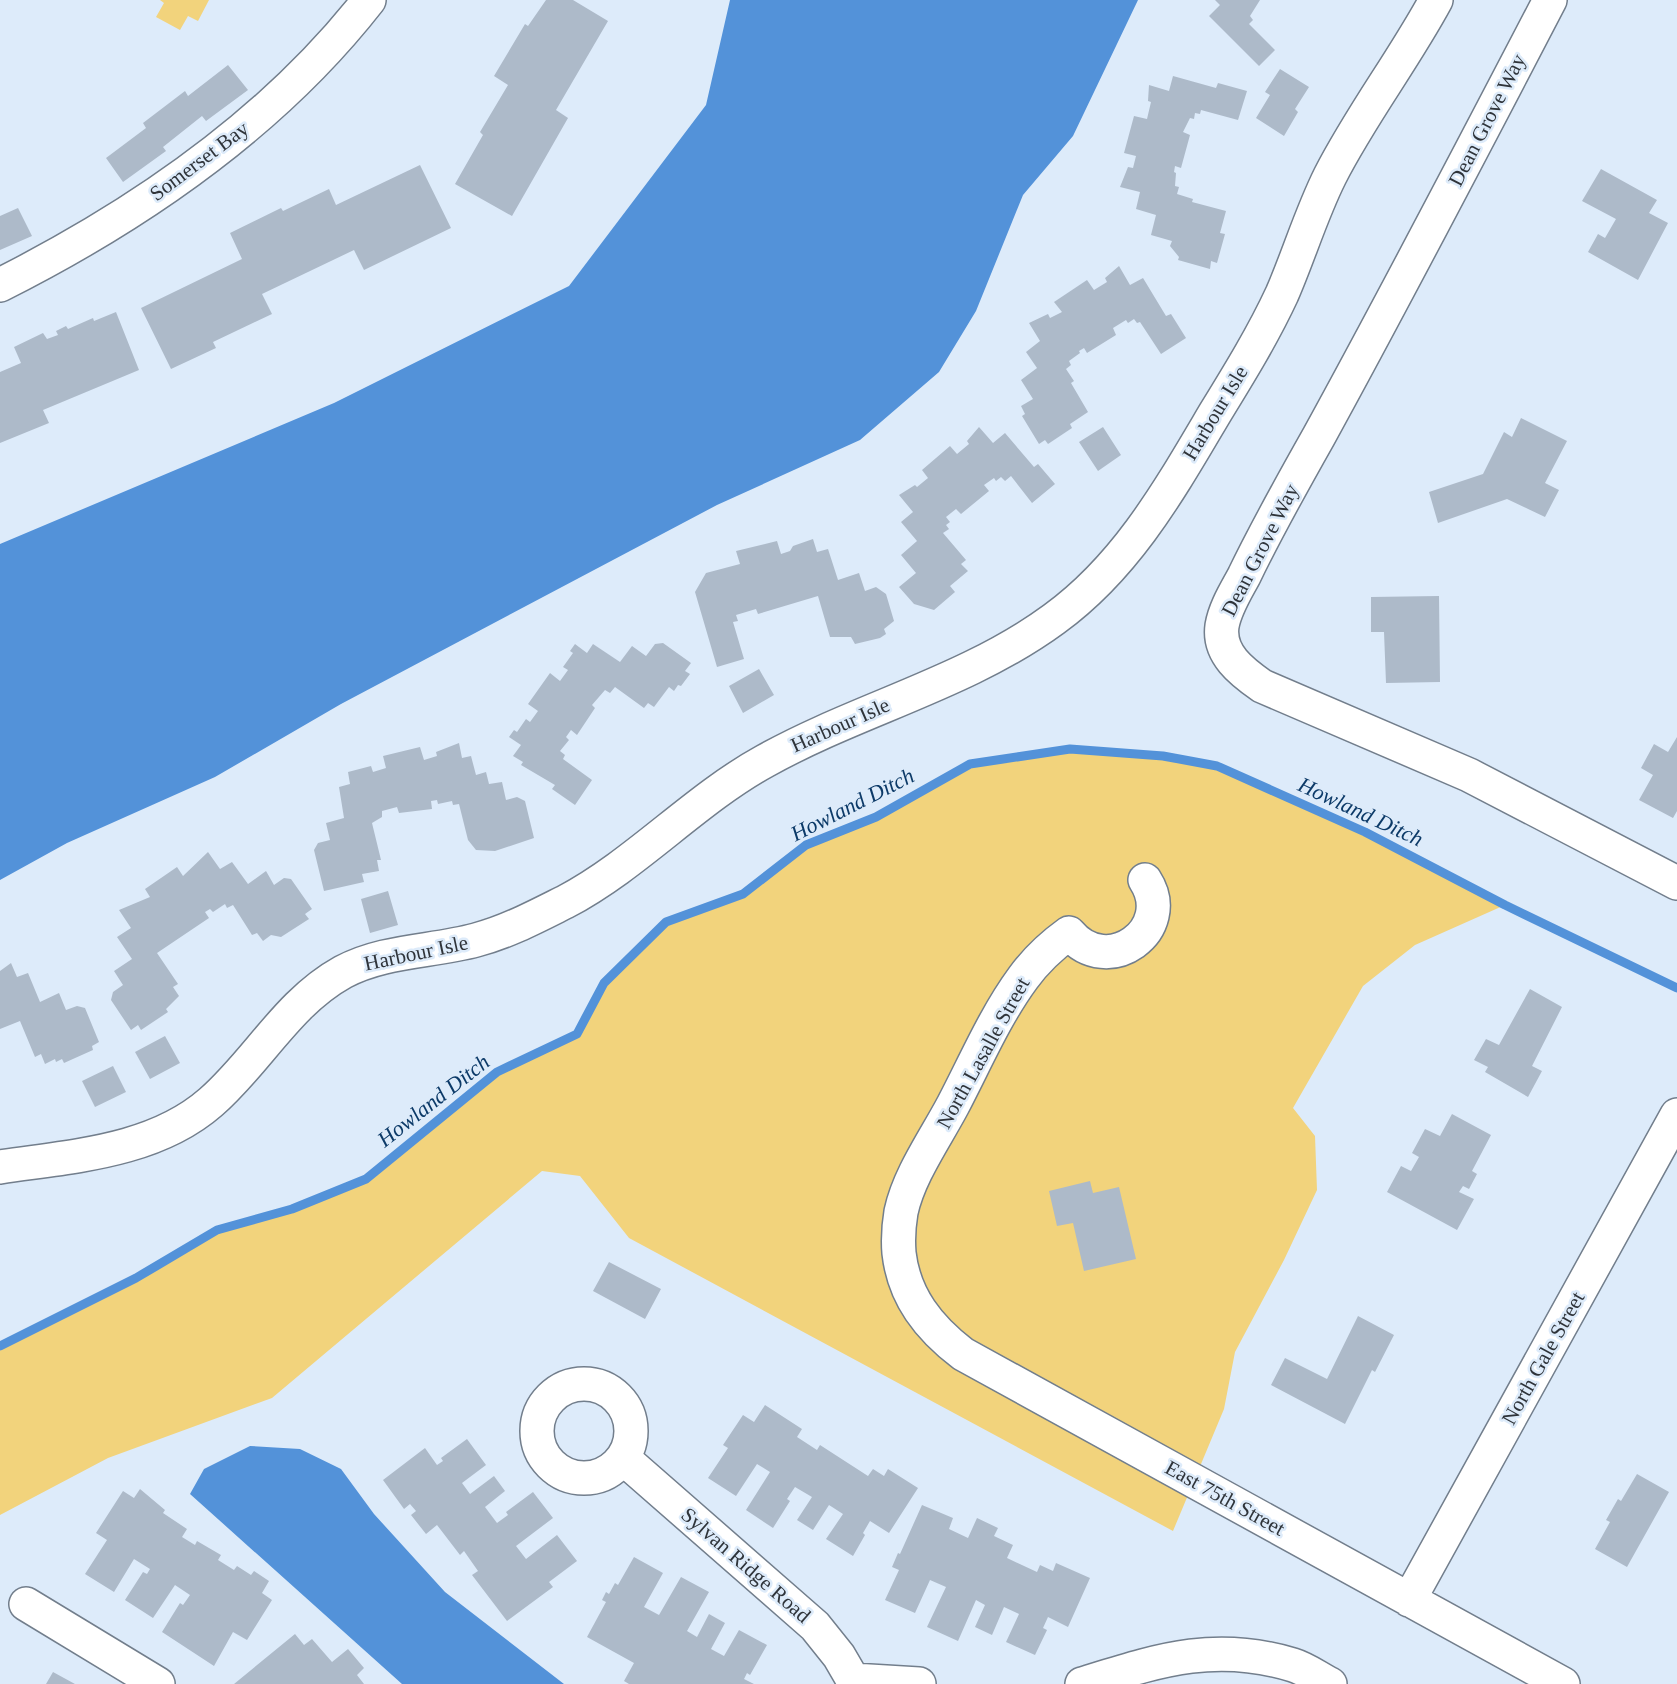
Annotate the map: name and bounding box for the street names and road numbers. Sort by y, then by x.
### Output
street label: Dean Grove Way [1443,50,1531,190]
street label: Somerset Bay [145,116,253,206]
street label: Harbour Isle [1178,362,1252,464]
street label: Dean Grove Way [1216,480,1304,620]
street label: Harbour Isle [787,693,893,757]
street label: Harbour Isle [362,930,470,976]
street label: North Lasalle Street [932,973,1035,1133]
street label: North Gale Street [1497,1287,1589,1429]
street label: East 75th Street [1161,1455,1289,1541]
street label: Sylvan Ridge Road [676,1502,816,1628]

